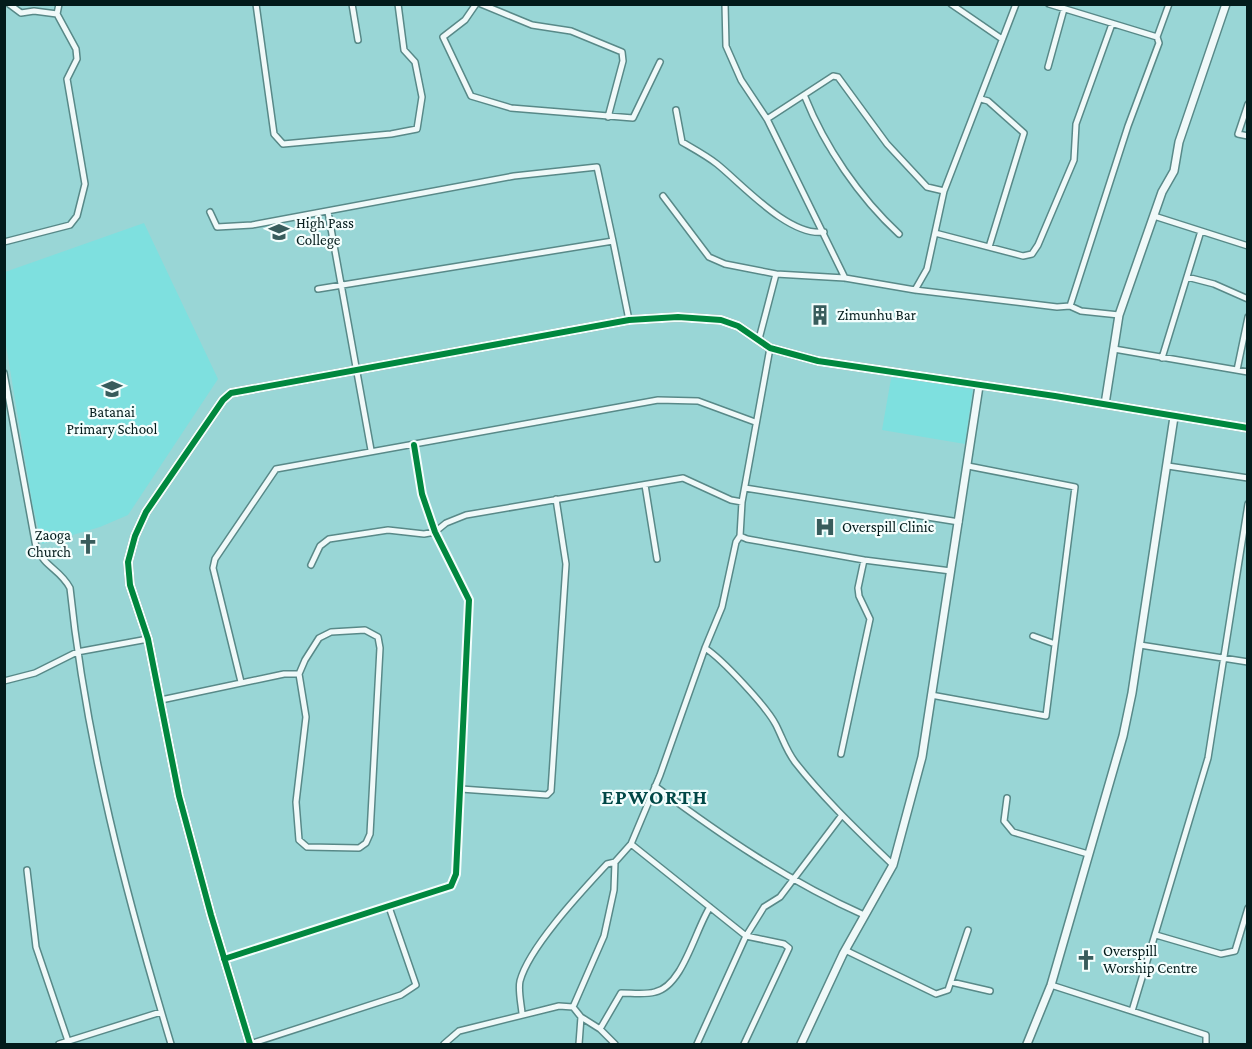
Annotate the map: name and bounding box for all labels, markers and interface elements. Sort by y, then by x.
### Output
place label: High Pass College [296,215,354,249]
school or university icon: High Pass College [267,220,291,244]
building icon: Zimunhu Bar [808,303,832,327]
place label: Zimunhu Bar [837,307,917,323]
school or university icon: Batanai Primary School [100,377,124,401]
place label: Batanai Primary School [67,404,158,438]
hospital icon: Overspill Clinic [813,515,837,539]
place label: Overspill Clinic [842,519,935,536]
place label: Zaoga Church [27,527,71,560]
church icon: Zaoga Church [76,532,100,556]
district label: EPWORTH [602,785,708,809]
place label: Overspill Worship Centre [1103,943,1198,977]
church icon: Overspill Worship Centre [1074,948,1098,972]

